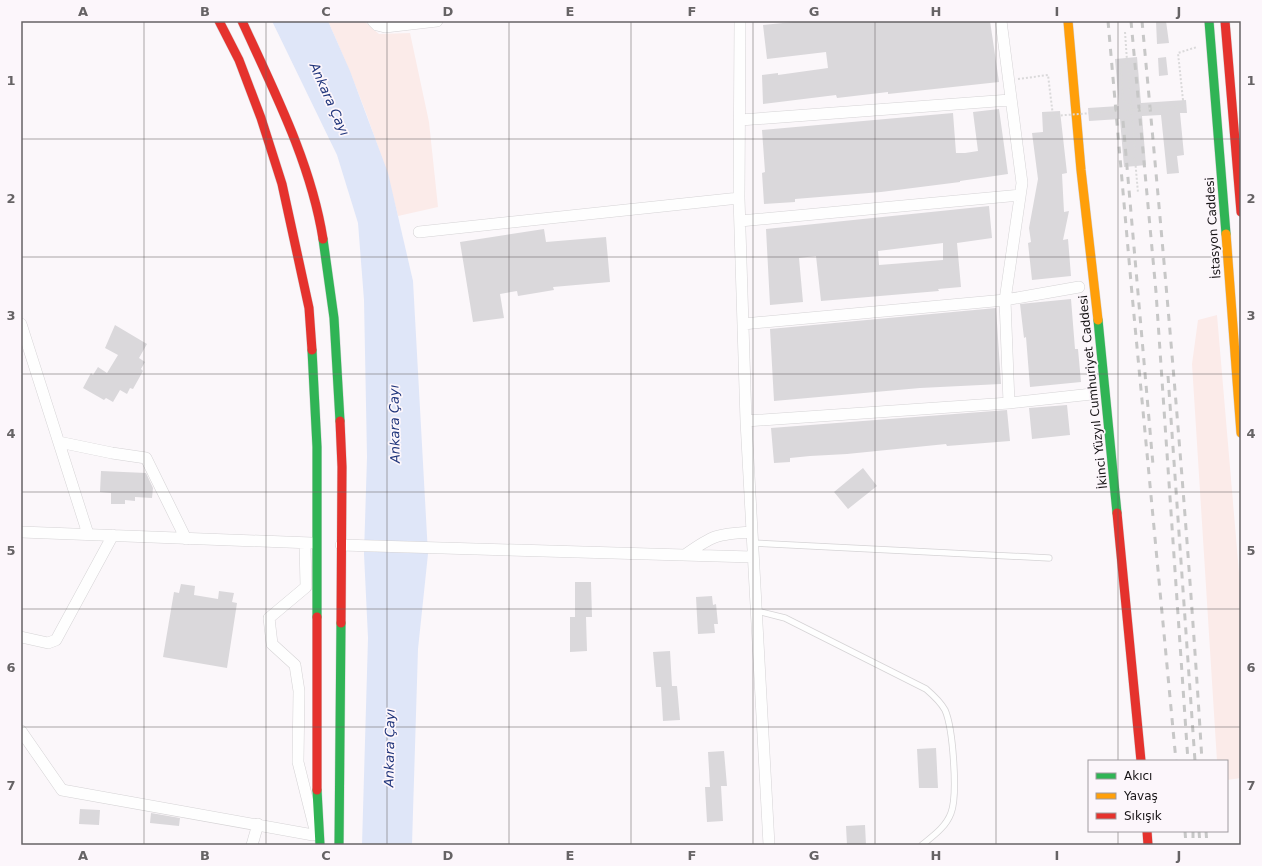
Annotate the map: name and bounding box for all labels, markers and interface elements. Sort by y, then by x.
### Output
text: A [78,4,88,19]
text: B [200,4,210,19]
text: C [321,4,331,19]
text: D [443,4,454,19]
text: E [566,4,574,19]
text: F [688,4,696,19]
text: G [809,4,819,19]
text: H [931,4,941,19]
text: I [1055,4,1059,19]
text: J [1176,4,1181,19]
water label: Ankara Çayı [306,59,353,138]
text: 1 [6,73,16,88]
text: 1 [1246,73,1256,88]
street label: İstasyon Caddesi [1201,177,1224,279]
text: 2 [6,191,16,206]
text: 2 [1246,191,1256,206]
street label: İkinci Yüzyıl Cumhuriyet Caddesi [1075,294,1110,490]
text: 3 [6,308,16,323]
text: 3 [1246,308,1256,323]
water label: Ankara Çayı [386,384,403,464]
text: 4 [6,426,16,441]
text: 4 [1246,426,1256,441]
text: 5 [6,543,16,558]
text: 5 [1246,543,1256,558]
text: 6 [6,660,16,675]
text: 6 [1246,660,1256,675]
water label: Ankara Çayı [381,708,398,788]
legend [1088,760,1228,832]
text: Akıcı [1124,769,1152,783]
text: 7 [6,778,16,793]
text: 7 [1246,778,1256,793]
text: Yavaş [1123,789,1158,803]
text: Sıkışık [1124,809,1162,823]
text: A [78,848,88,863]
text: B [200,848,210,863]
text: C [321,848,331,863]
text: D [443,848,454,863]
text: E [566,848,574,863]
text: F [688,848,696,863]
text: G [809,848,819,863]
text: H [931,848,941,863]
text: I [1055,848,1059,863]
text: J [1176,848,1181,863]

